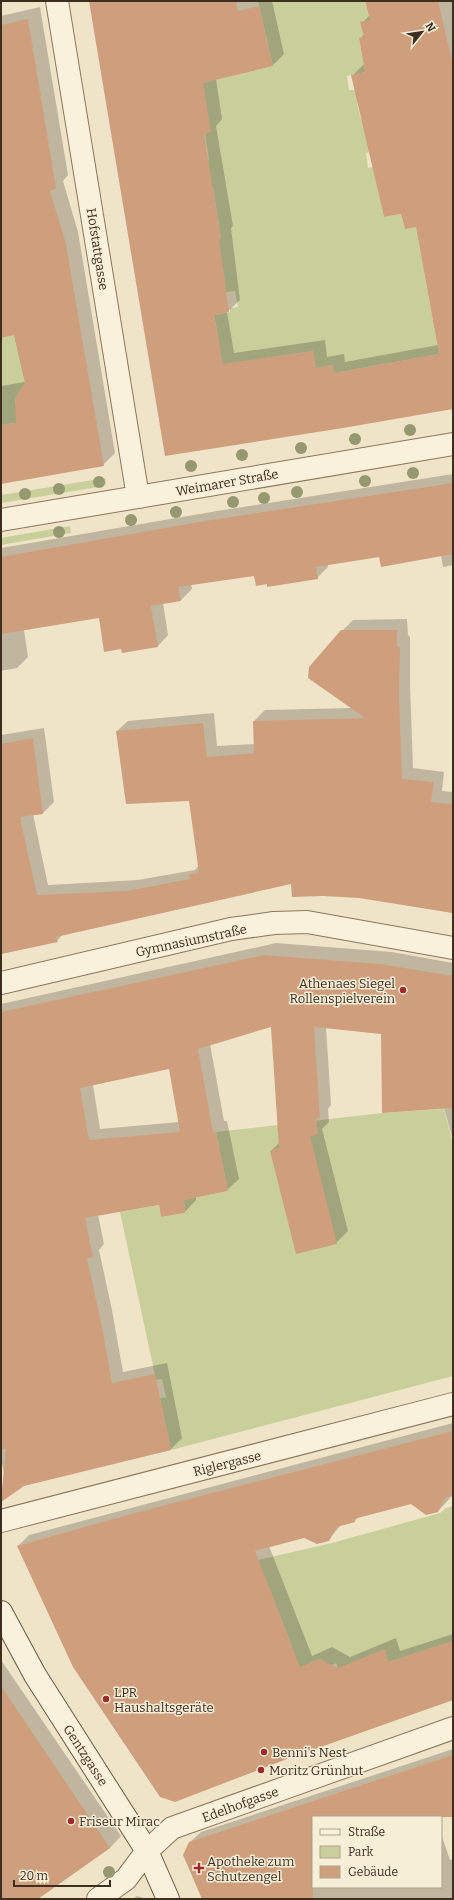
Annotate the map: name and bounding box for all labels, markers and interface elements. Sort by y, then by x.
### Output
north arrow [402,12,442,52]
text: N [422,20,438,35]
street label: Hofstattgasse [84,207,111,291]
street label: Weimarer Straße [175,466,280,499]
street label: Gymnasiumstraße [134,921,248,960]
place label: Athenaes Siegel Rollenspielverein [290,976,396,1006]
marker: Athenaes Siegel Rollenspielverein [398,985,408,995]
street label: Riglergasse [192,1448,263,1479]
place label: LPR Haushaltsgeräte [114,1685,214,1715]
marker: LPR Haushaltsgeräte [101,1694,111,1704]
street label: Gentzgasse [60,1722,111,1789]
place label: Benni's Nest [272,1745,347,1760]
marker: Benni's Nest [259,1747,269,1757]
place label: Moritz Grünhut [269,1763,364,1778]
marker: Moritz Grünhut [256,1765,266,1775]
street label: Edelhofgasse [200,1784,280,1825]
place label: Friseur Mirac [79,1814,160,1829]
marker: Friseur Mirac [66,1816,76,1826]
legend [312,1816,442,1888]
text: Straße [348,1825,385,1839]
text: Park [348,1845,374,1859]
place label: Apotheke zum Schutzengel [207,1854,295,1884]
scale bar [14,1862,110,1888]
marker: Apotheke zum Schutzengel [194,1863,204,1873]
text: Gebäude [348,1865,398,1879]
text: 20 m [20,1869,49,1883]

